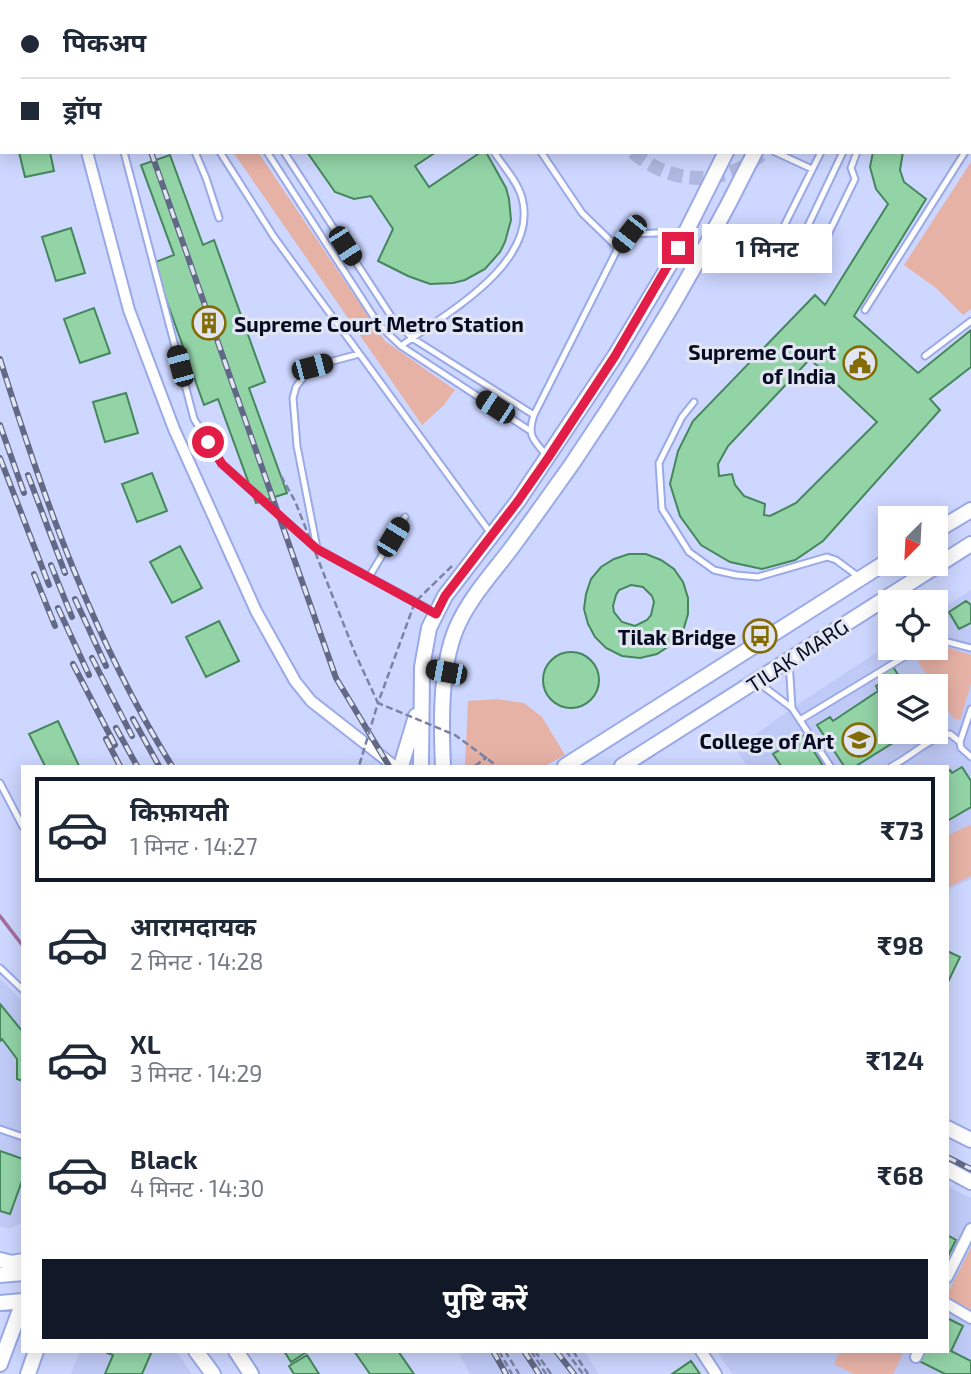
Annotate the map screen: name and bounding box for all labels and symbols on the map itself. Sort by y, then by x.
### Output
car [608,211,651,257]
car [325,223,366,269]
callout: 1 मिनट [702,224,832,272]
route end [662,232,694,264]
building icon: Supreme Court Metro Station [190,304,228,342]
place label: Supreme Court Metro Station [234,311,524,336]
place label: Supreme Court of India [688,339,836,388]
car [165,343,196,389]
public building icon: Supreme Court of India [841,344,879,382]
car [289,351,336,383]
car [472,387,519,427]
route start [192,426,224,458]
north arrow [878,506,948,576]
car [374,514,413,560]
street label: TILAK MARG [742,613,852,697]
bus stop icon: Tilak Bridge [741,617,779,655]
place label: Tilak Bridge [618,624,736,649]
car [424,658,469,686]
school or university icon: College of Art [840,721,878,759]
place label: College of Art [699,728,834,753]

